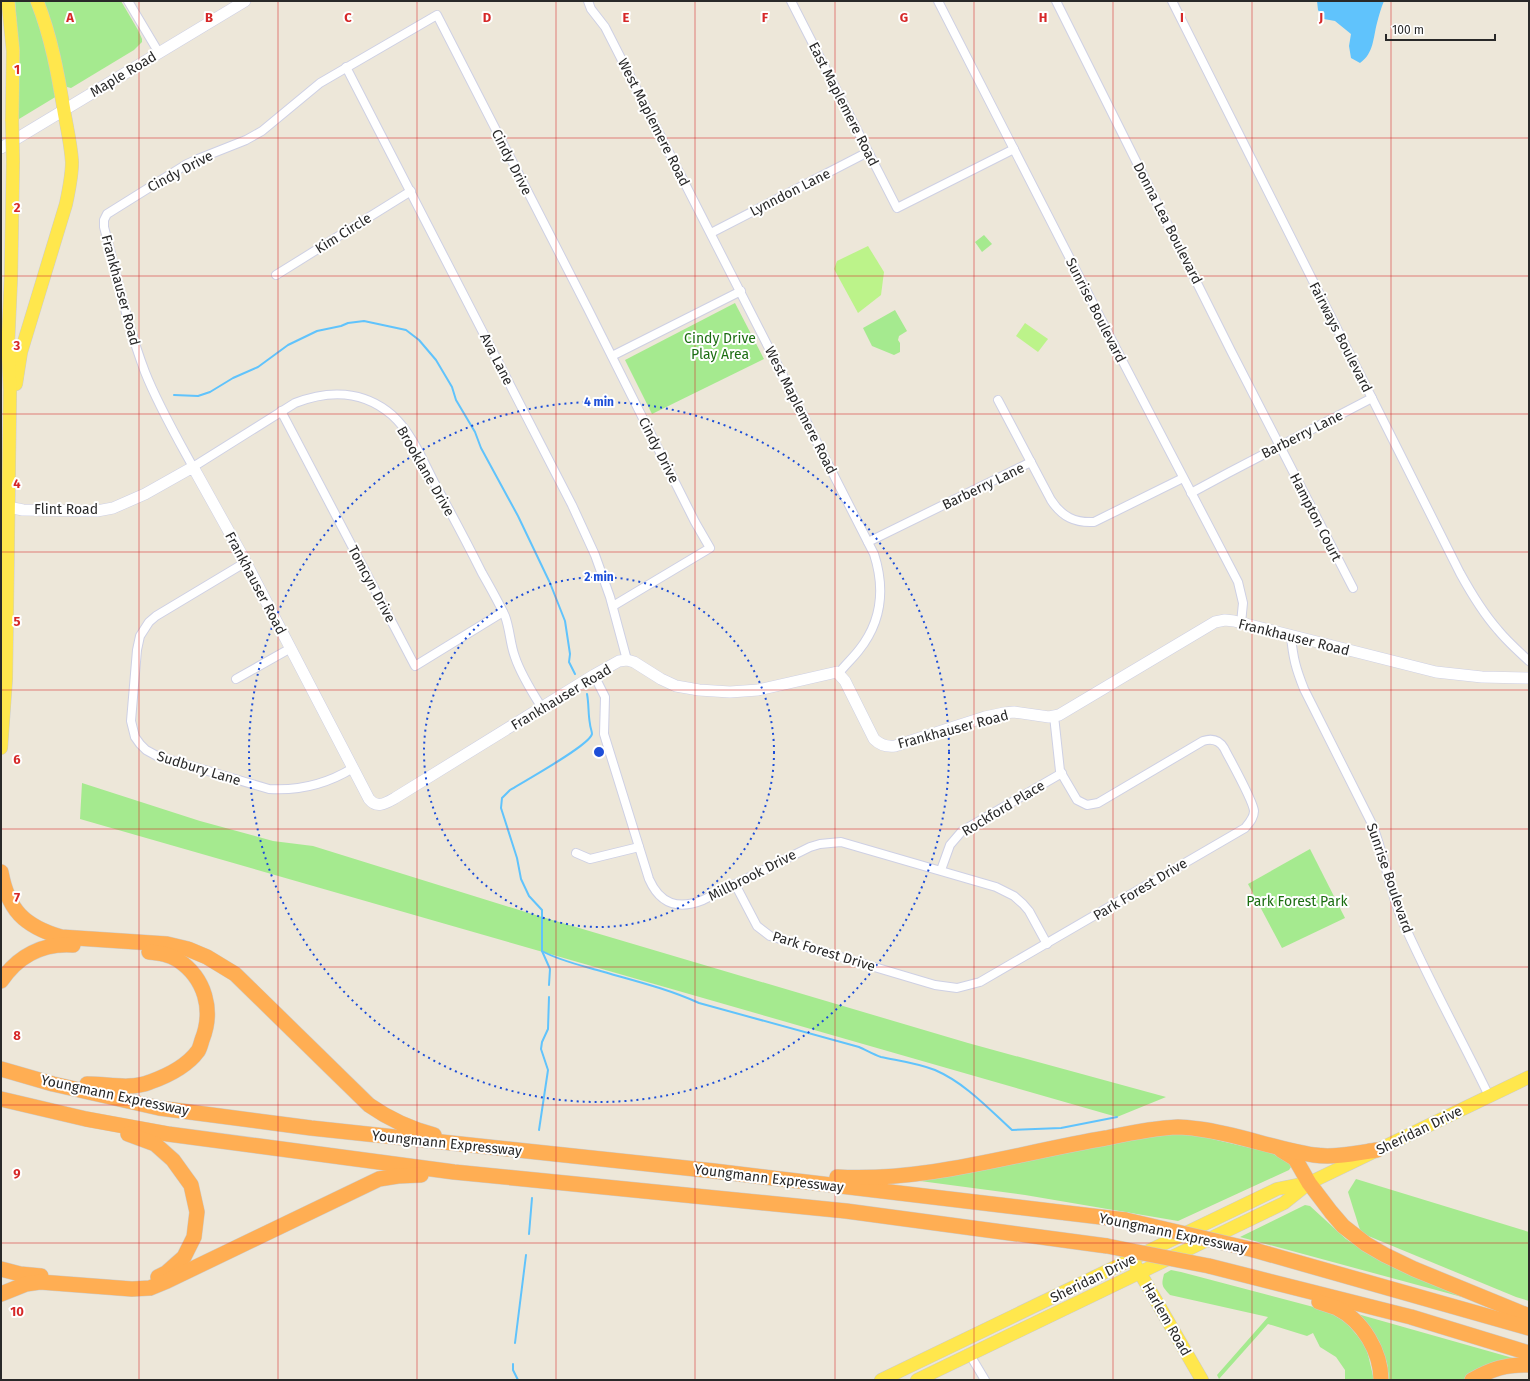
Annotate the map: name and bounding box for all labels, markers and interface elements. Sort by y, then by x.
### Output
text: A [65,10,74,25]
text: B [205,10,213,25]
text: C [344,10,352,25]
text: D [483,10,492,25]
text: E [623,10,630,25]
text: F [762,10,769,25]
text: G [900,10,908,25]
text: H [1039,10,1047,25]
text: I [1180,10,1184,25]
text: J [1318,10,1323,25]
scale bar [1386,16,1495,42]
text: 100 m [1392,23,1424,37]
street label: East Maplemere Road [805,39,882,169]
street label: Maple Road [87,48,160,101]
street label: West Maplemere Road [614,56,693,189]
text: 1 [14,62,20,77]
street label: Cindy Drive [488,126,535,198]
street label: Cindy Drive [145,147,216,196]
street label: Donna Lea Boulevard [1129,159,1206,287]
street label: Lynndon Lane [747,165,833,220]
text: 2 [14,200,21,215]
street label: Kim Circle [312,210,374,257]
street label: Frankhauser Road [98,233,143,347]
street label: Sunrise Boulevard [1062,255,1129,365]
street label: Fairways Boulevard [1305,279,1376,395]
street label: Ava Lane [476,330,517,388]
park label: Cindy Drive Play Area [684,330,756,363]
text: 3 [13,338,21,353]
street label: West Maplemere Road [761,344,840,477]
text: 4 min [584,395,614,409]
street label: Barberry Lane [1259,407,1346,462]
street label: Cindy Drive [635,414,682,486]
street label: Brooklane Drive [393,423,458,519]
street label: Barberry Lane [939,459,1027,514]
street label: Hampton Court [1286,470,1346,565]
text: 4 [13,476,21,491]
street label: Flint Road [34,501,98,518]
street label: Frankhauser Road [221,529,290,637]
street label: Tomcyn Drive [344,543,399,626]
text: 2 min [584,570,614,584]
text: 5 [14,614,21,629]
street label: Frankhauser Road [1237,615,1351,660]
street label: Frankhauser Road [508,661,614,734]
street label: Frankhauser Road [896,707,1010,752]
centre of rings [592,745,606,759]
street label: Sudbury Lane [155,748,243,789]
text: 6 [13,752,21,767]
street label: Rockford Place [959,777,1048,840]
street label: Sunrise Boulevard [1363,821,1416,935]
street label: Millbrook Drive [705,846,799,905]
street label: Park Forest Drive [1090,855,1190,924]
text: 7 [14,890,20,905]
park label: Park Forest Park [1246,893,1348,910]
street label: Park Forest Drive [770,928,877,975]
text: 8 [13,1028,21,1043]
street label: Youngmann Expressway [39,1072,190,1119]
street label: Sheridan Drive [1373,1102,1465,1159]
street label: Youngmann Expressway [371,1127,523,1160]
street label: Youngmann Expressway [693,1161,845,1196]
text: 9 [13,1166,21,1181]
street label: Youngmann Expressway [1097,1210,1248,1257]
street label: Sheridan Drive [1047,1250,1139,1307]
street label: Harlem Road [1139,1279,1194,1359]
text: 10 [10,1304,24,1319]

